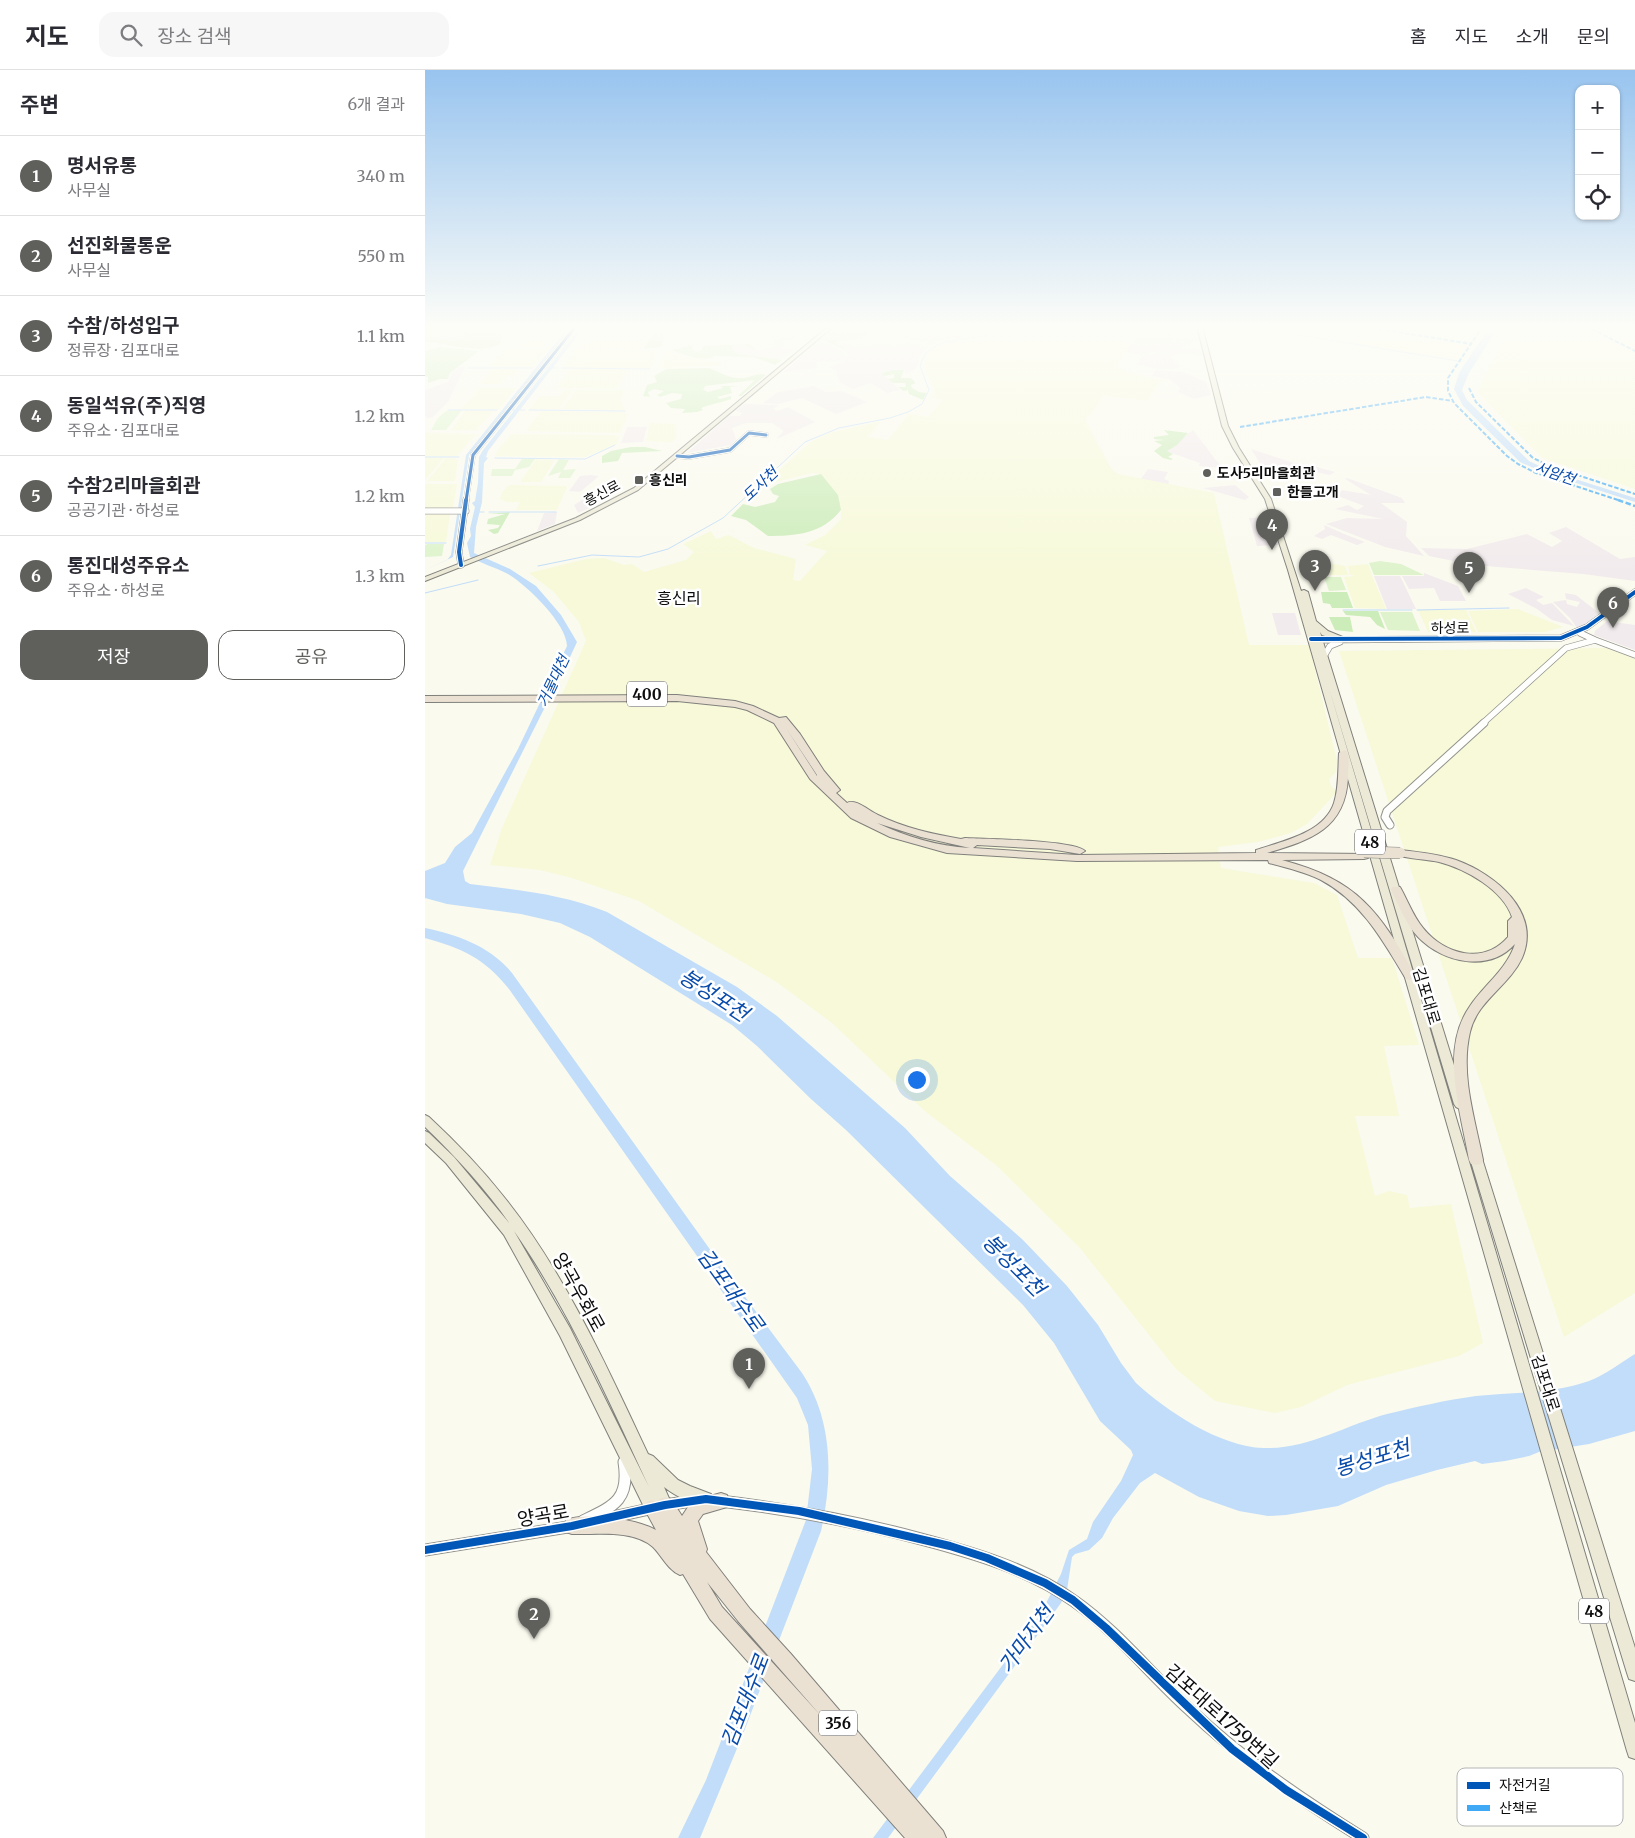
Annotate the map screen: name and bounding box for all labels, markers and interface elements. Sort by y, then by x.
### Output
search box [99,12,449,57]
text: 지도 [25,21,69,52]
icon: search [117,21,145,49]
text: 장소 검색 [157,24,232,48]
text: 홈 [1410,25,1427,48]
text: 지도 [1455,25,1488,48]
text: 소개 [1516,25,1549,48]
text: 문의 [1577,25,1610,48]
map controls [1575,85,1620,220]
button: + [1575,85,1620,130]
text: 주변 [20,91,59,118]
text: 6개 결과 [347,94,405,114]
button: − [1575,130,1620,175]
text: 명서유통 [67,153,137,177]
text: 1 [32,166,40,186]
text: 340 m [356,166,405,186]
button: locate [1575,175,1620,220]
text: 사무실 [67,180,111,200]
text: 선진화물통운 [67,233,172,257]
text: 2 [31,246,41,266]
text: 550 m [357,246,405,266]
text: 사무실 [67,260,111,280]
text: 수참/하성입구 [67,313,180,337]
text: 3 [31,326,41,346]
text: 1.1 km [357,326,405,346]
text: 정류장 · 김포대로 [67,340,179,360]
text: 동일석유(주)직영 [67,393,206,417]
text: 4 [31,406,41,426]
text: 1.2 km [354,406,405,426]
text: 주유소 · 김포대로 [67,420,179,440]
water label: 서암천 [1532,457,1580,489]
water label: 도사천 [738,461,783,505]
place label: 도사5리마을회관 [1217,464,1315,482]
marker: 도사5리마을회관 [1201,467,1213,479]
place label: 흥신리 [649,471,688,489]
text: 수참2리마을회관 [67,473,201,497]
marker: 흥신리 [633,474,645,486]
street label: 흥신로 [581,476,623,510]
place label: 한들고개 [1287,483,1339,501]
text: 5 [31,486,41,506]
text: 1.2 km [354,486,405,506]
marker: 한들고개 [1271,486,1283,498]
text: 공공기관 · 하성로 [67,500,179,520]
pin: 4 [1256,509,1288,550]
pin: 3 [1299,550,1331,591]
pin: 5 [1453,552,1485,593]
text: 통진대성주유소 [67,553,189,577]
text: 6 [31,566,41,586]
text: 1.3 km [355,566,405,586]
text: 주유소 · 하성로 [67,580,165,600]
pin: 6 [1597,587,1629,628]
district label: 흥신리 [657,588,701,608]
street label: 하성로 [1431,619,1469,637]
button: 저장 [20,630,208,680]
button: 공유 [218,630,405,680]
water label: 거물대천 [533,650,574,710]
road number: 400 [627,682,667,706]
road number: 48 [1355,830,1385,854]
water label: 봉성포천 [674,963,756,1029]
street label: 김포대로 [1409,965,1445,1027]
your location [904,1067,930,1093]
water label: 봉성포천 [977,1228,1053,1304]
water label: 김포대수로 [692,1243,771,1338]
street label: 양곡우회로 [547,1248,611,1336]
pin: 1 [733,1348,765,1389]
street label: 김포대로 [1527,1352,1565,1414]
water label: 봉성포천 [1331,1433,1415,1482]
street label: 양곡로 [515,1499,571,1531]
pin: 2 [518,1598,550,1639]
water label: 가마지천 [992,1598,1061,1678]
road number: 48 [1579,1598,1609,1624]
water label: 김포대수로 [715,1650,776,1751]
street label: 김포대로1759번길 [1160,1659,1284,1773]
road number: 356 [819,1710,857,1736]
legend [1457,1768,1623,1826]
text: 자전거길 [1499,1776,1551,1794]
text: 산책로 [1499,1799,1538,1817]

